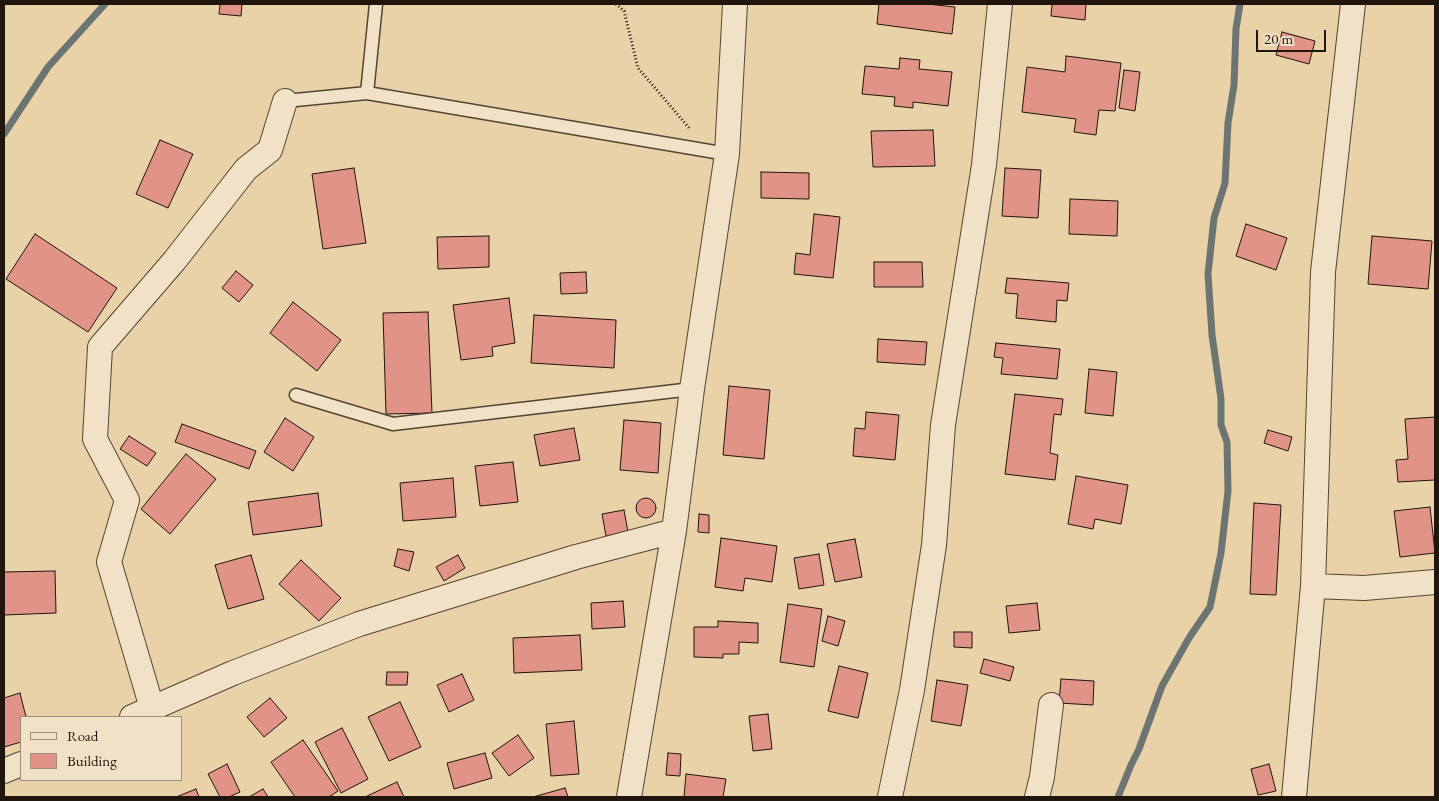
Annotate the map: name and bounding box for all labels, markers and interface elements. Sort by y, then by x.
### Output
scale bar [1259,20,1329,52]
text: 20 m [1264,29,1293,48]
legend [20,716,182,781]
text: Road [67,726,98,745]
text: Building [67,751,117,770]

